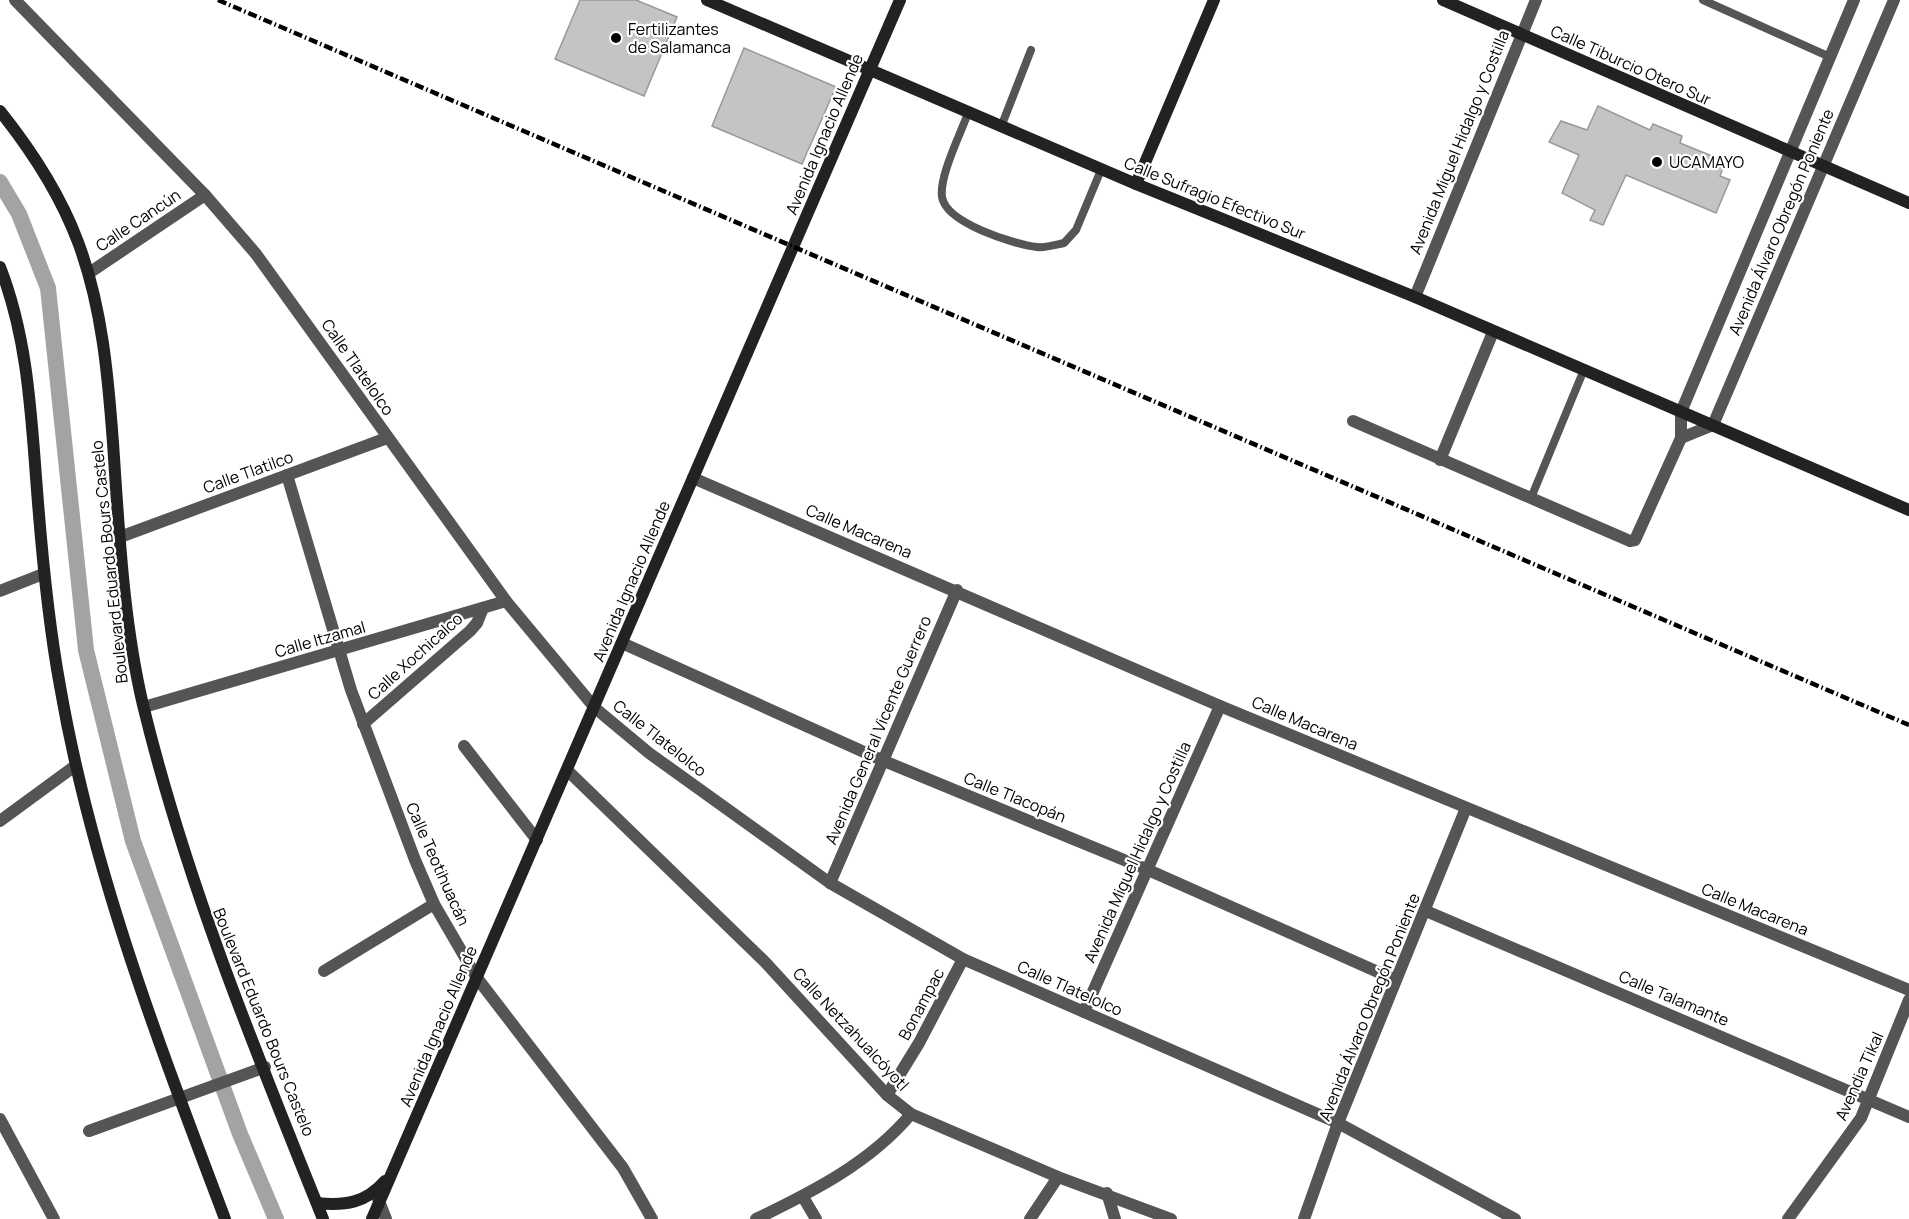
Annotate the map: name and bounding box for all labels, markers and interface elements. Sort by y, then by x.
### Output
place label: Fertilizantes de Salamanca [628,18,731,58]
street label: Calle Tiburcio Otero Sur [1547,20,1715,110]
street label: Avenida Miguel Hidalgo y Costilla [1404,27,1514,257]
marker: Fertilizantes de Salamanca [609,31,623,45]
street label: Avenida Ignacio Allende [780,50,868,218]
street label: Avenida Álvaro Obregón Poniente [1723,105,1839,339]
street label: Calle Sufragio Efectivo Sur [1121,151,1309,245]
place label: UCAMAYO [1669,151,1744,173]
marker: UCAMAYO [1650,155,1664,169]
street label: Calle Cancún [91,183,185,257]
street label: Calle Tlatelolco [317,314,399,420]
street label: Boulevard Eduardo Bours Castelo [85,439,133,685]
street label: Calle Tlatilco [200,446,296,498]
street label: Avenida Ignacio Allende [587,497,675,665]
street label: Calle Macarena [802,499,916,563]
street label: Calle Xochicalco [363,607,467,705]
street label: Avenida General Vicente Guerrero [820,612,936,848]
street label: Calle Itzamal [272,616,368,662]
street label: Calle Macarena [1248,691,1362,755]
street label: Calle Tlatelolco [609,695,711,781]
street label: Avenida Miguel Hidalgo y Costilla [1078,738,1196,966]
street label: Calle Tlacopán [961,766,1069,828]
street label: Calle Teotihuacán [401,799,475,929]
street label: Calle Macarena [1698,878,1812,940]
street label: Avenida Álvaro Obregón Poniente [1313,890,1425,1124]
street label: Boulevard Eduardo Bours Castelo [208,905,320,1139]
street label: Avenida Ignacio Allende [394,942,482,1110]
street label: Calle Tlatelolco [1014,955,1126,1021]
street label: Calle Netzahualcóyotl [788,963,914,1095]
street label: Bonampac [893,964,949,1044]
street label: Calle Talamante [1616,965,1732,1031]
street label: Avendia Tikal [1830,1028,1888,1124]

